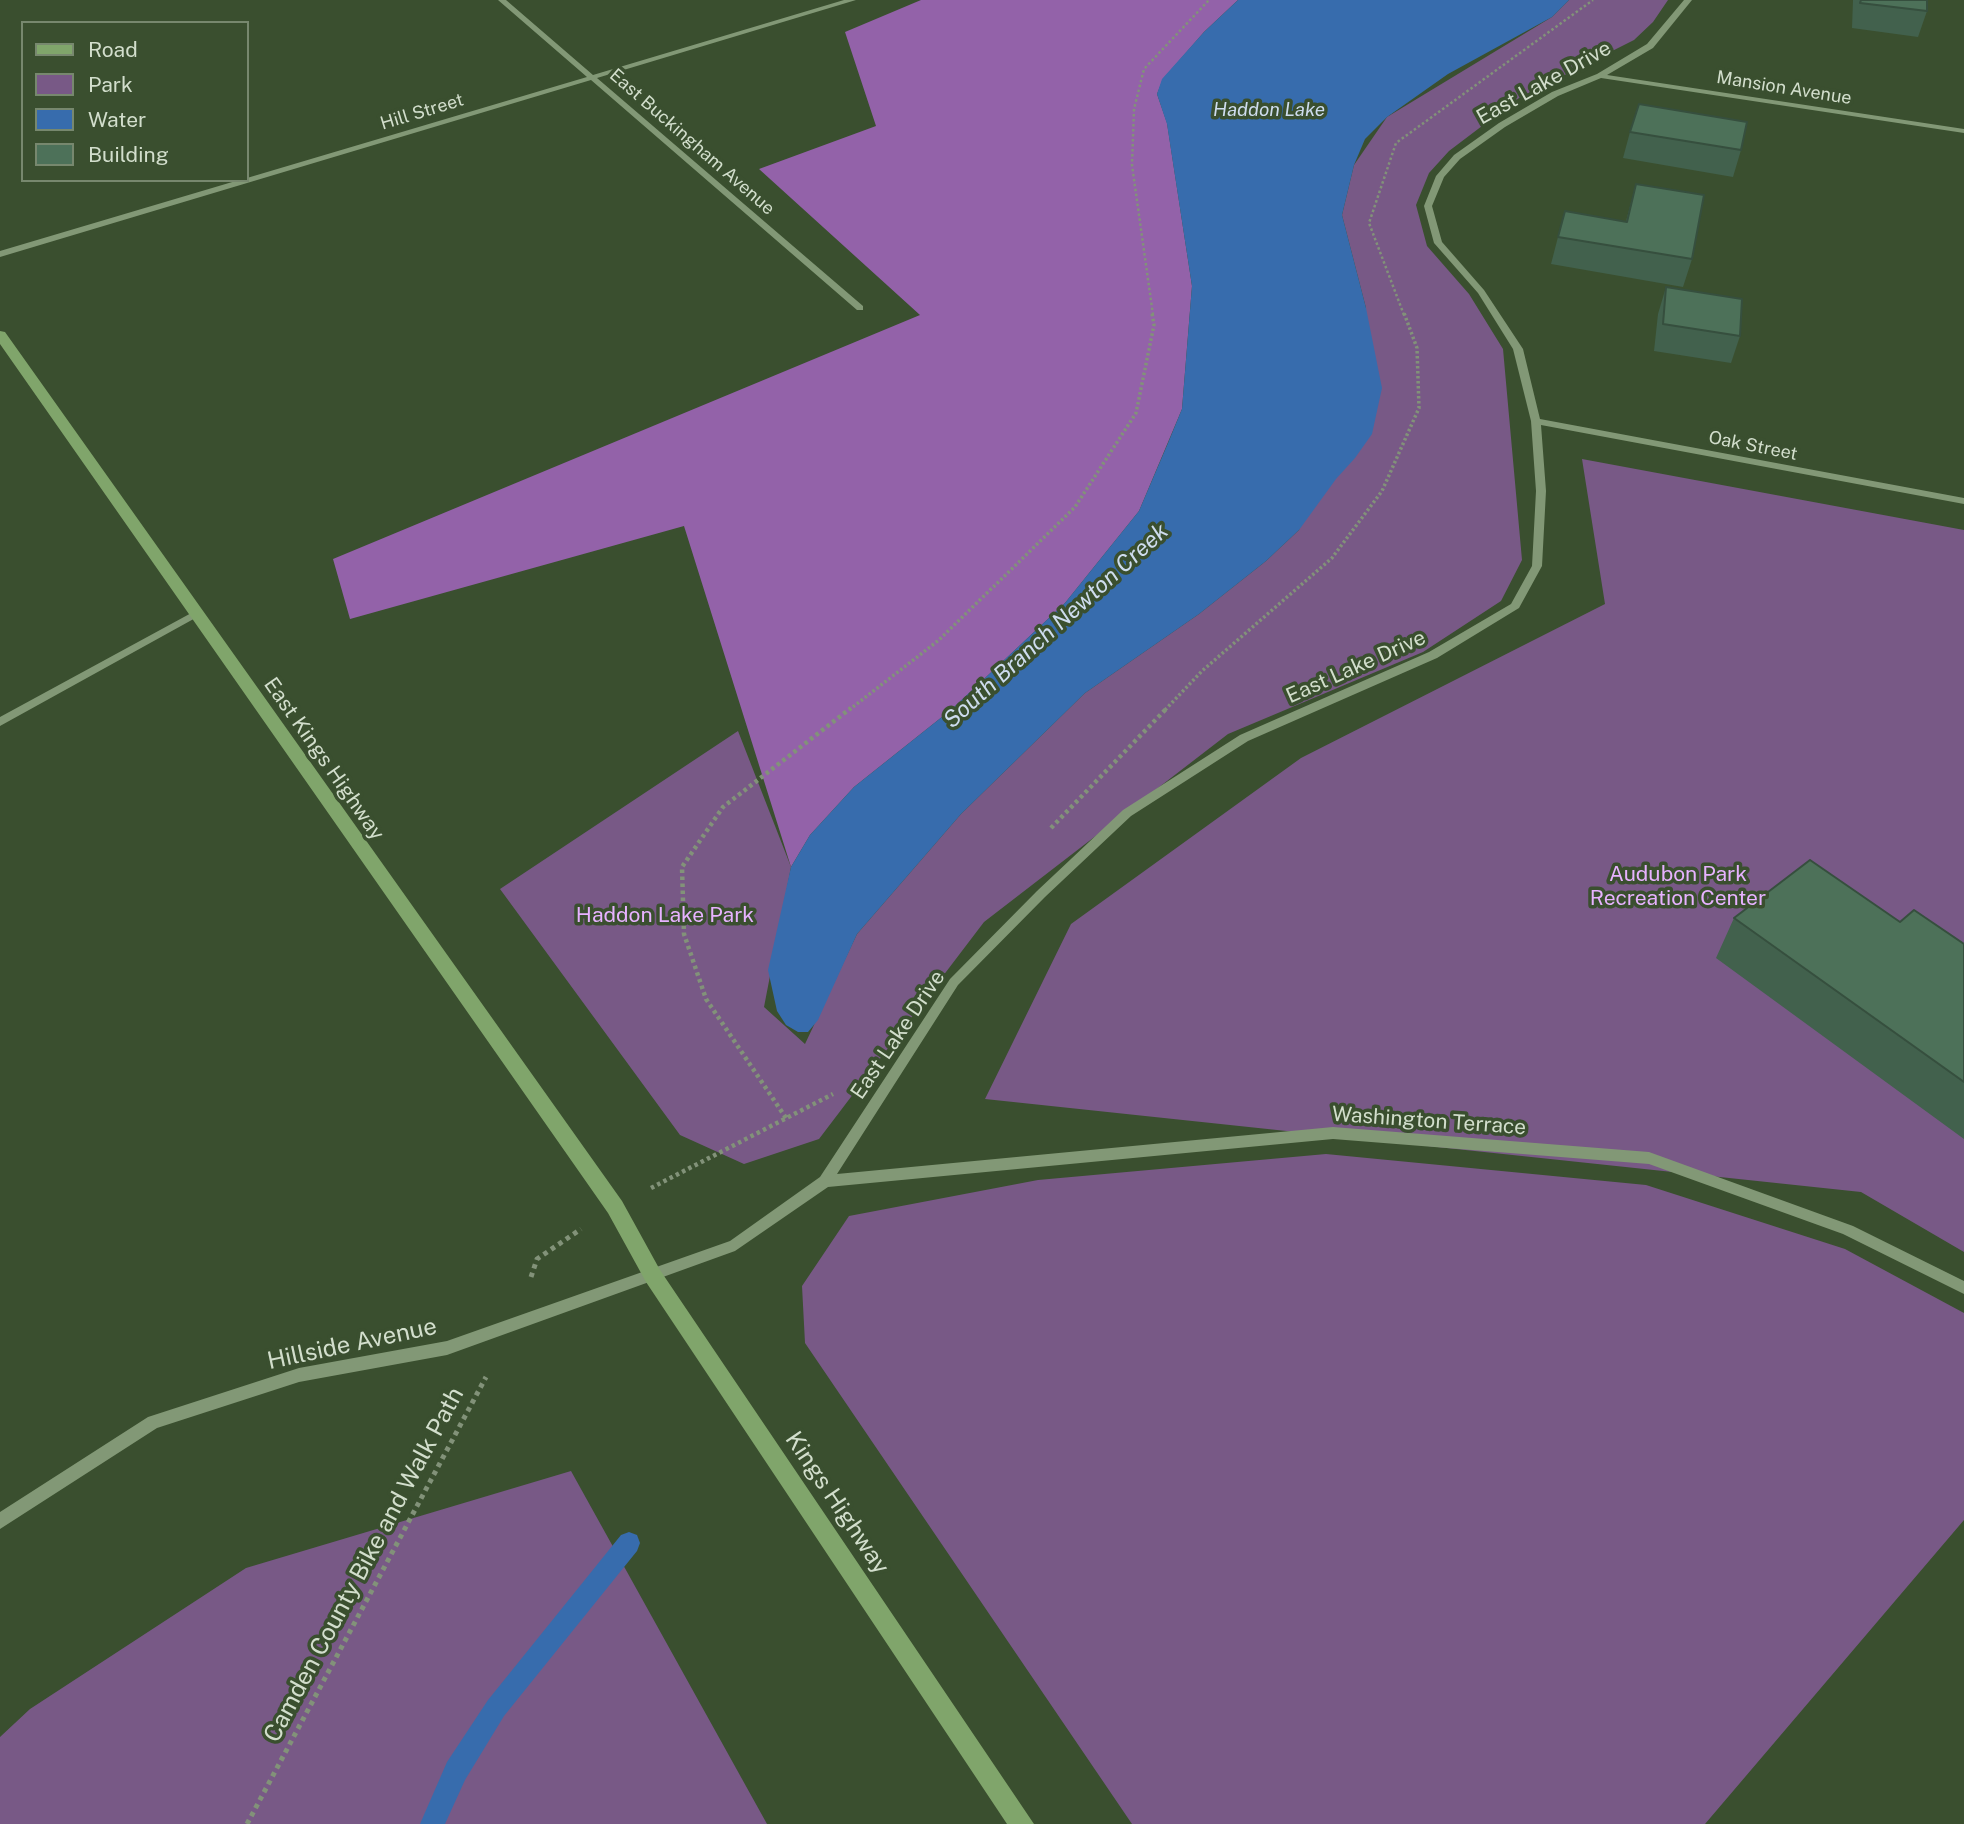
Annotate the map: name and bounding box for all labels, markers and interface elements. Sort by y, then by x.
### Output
legend [21,21,248,182]
street label: East Lake Drive [1472,36,1616,130]
text: Road [88,37,138,62]
street label: East Buckingham Avenue [605,64,779,220]
street label: Mansion Avenue [1715,67,1853,109]
text: Park [88,72,133,97]
street label: Hill Street [378,89,466,135]
water label: Haddon Lake [1213,99,1325,121]
text: Water [88,107,146,132]
text: Building [88,142,169,167]
street label: Oak Street [1707,427,1799,465]
water label: South Branch Newton Creek [938,518,1174,734]
street label: East Lake Drive [1282,625,1430,709]
street label: East Kings Highway [258,673,390,845]
park label: Audubon Park Recreation Center [1590,862,1766,912]
park label: Haddon Lake Park [576,903,754,929]
street label: East Lake Drive [846,966,950,1104]
street label: Washington Terrace [1331,1102,1527,1140]
street label: Hillside Avenue [265,1312,439,1376]
street label: Camden County Bike and Walk Path [258,1383,470,1747]
street label: Kings Highway [779,1426,895,1580]

